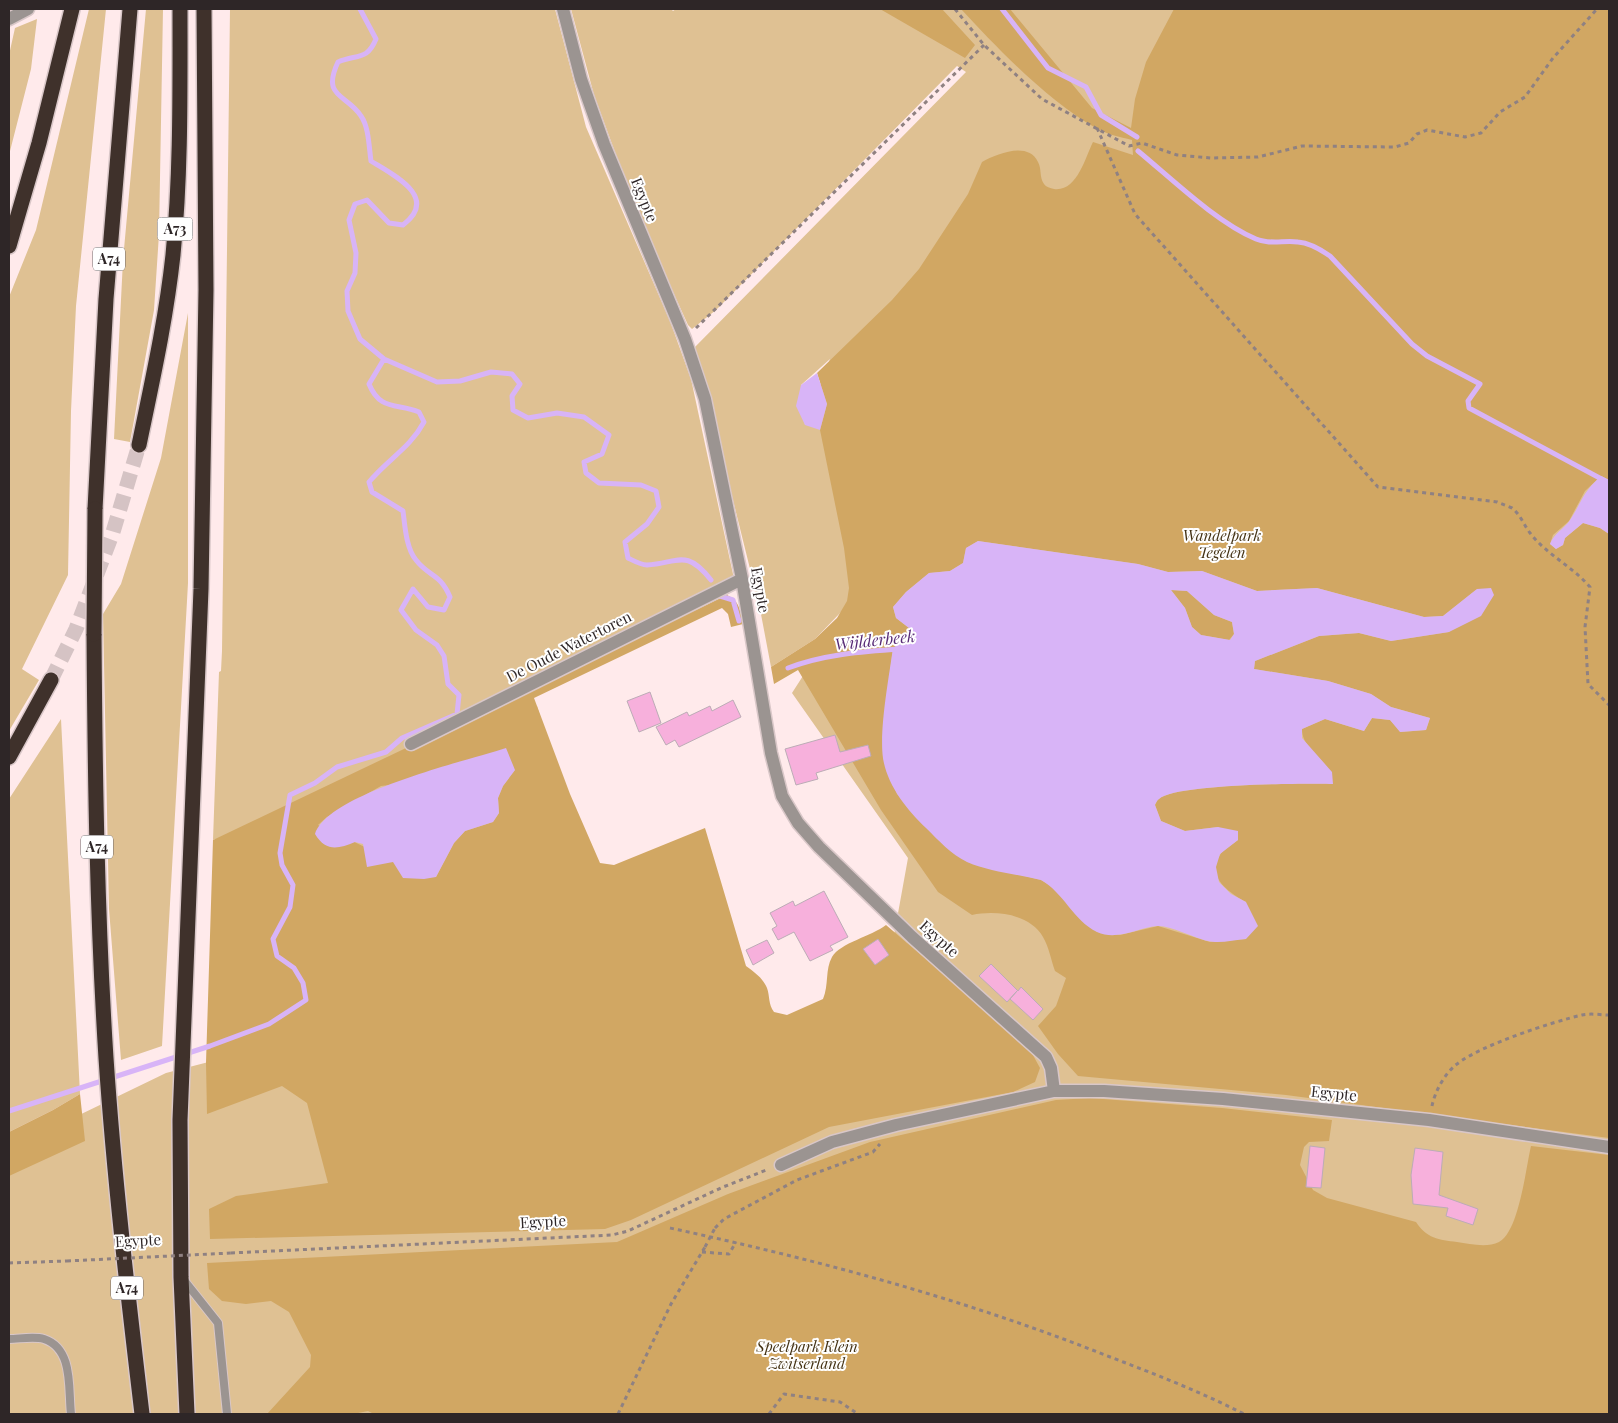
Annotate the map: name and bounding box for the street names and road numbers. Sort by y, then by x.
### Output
street label: Egypte [627,175,663,225]
road number: A73 [158,218,192,240]
road number: A74 [93,248,125,270]
street label: Egypte [747,565,775,614]
street label: De Oude Watertoren [503,606,635,686]
road number: A74 [81,836,113,859]
street label: Egypte [916,915,963,961]
street label: Egypte [1310,1081,1358,1105]
street label: Egypte [519,1210,566,1232]
street label: Egypte [114,1229,161,1251]
road number: A74 [111,1276,143,1300]

